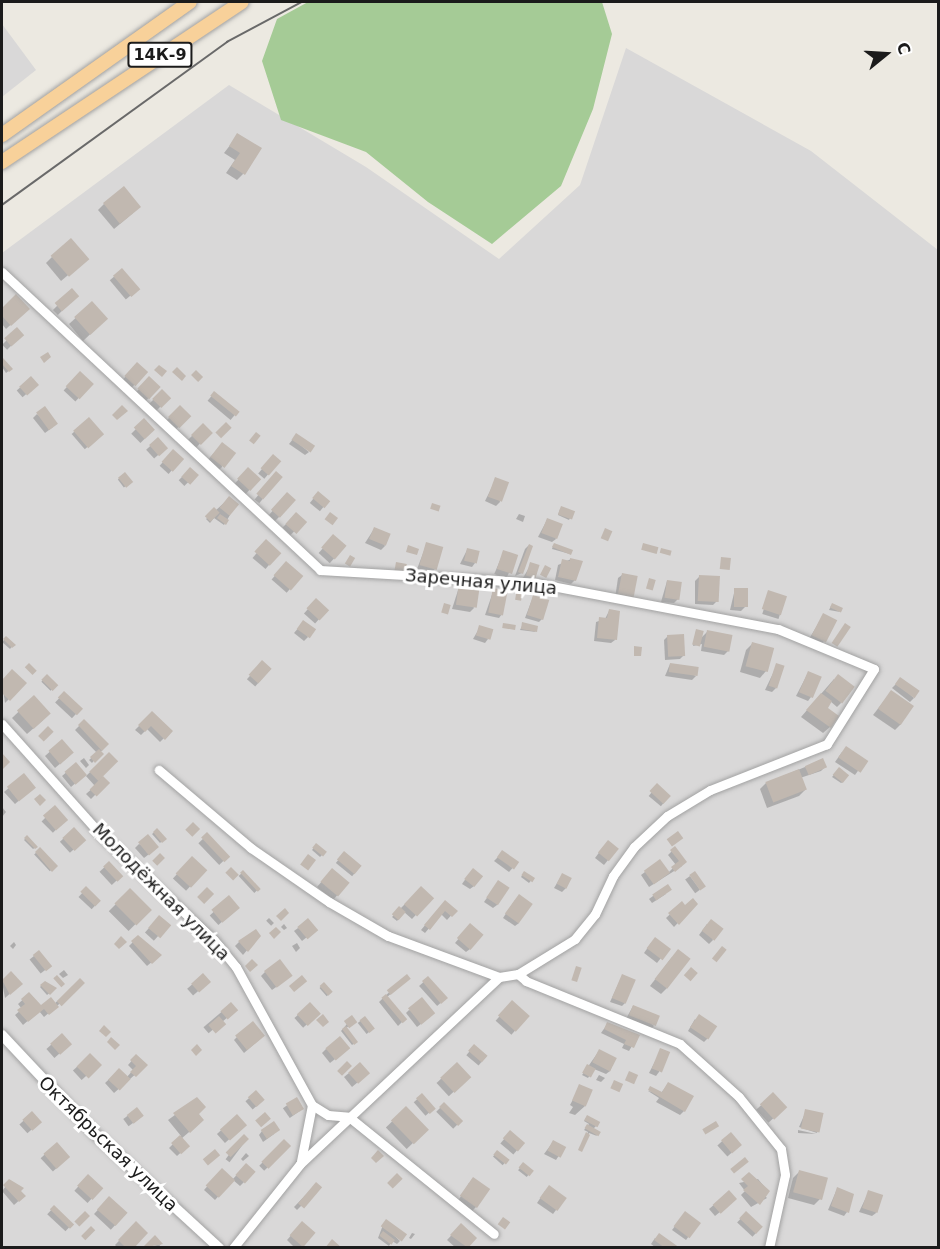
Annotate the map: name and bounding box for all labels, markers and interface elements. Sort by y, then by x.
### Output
north arrow [856,24,916,84]
text: С [893,40,914,57]
road number: 14К-9 [127,42,193,68]
street label: Заречная улица [404,565,558,599]
street label: Молодёжная улица [88,819,234,965]
street label: Октябрьская улица [34,1072,182,1216]

